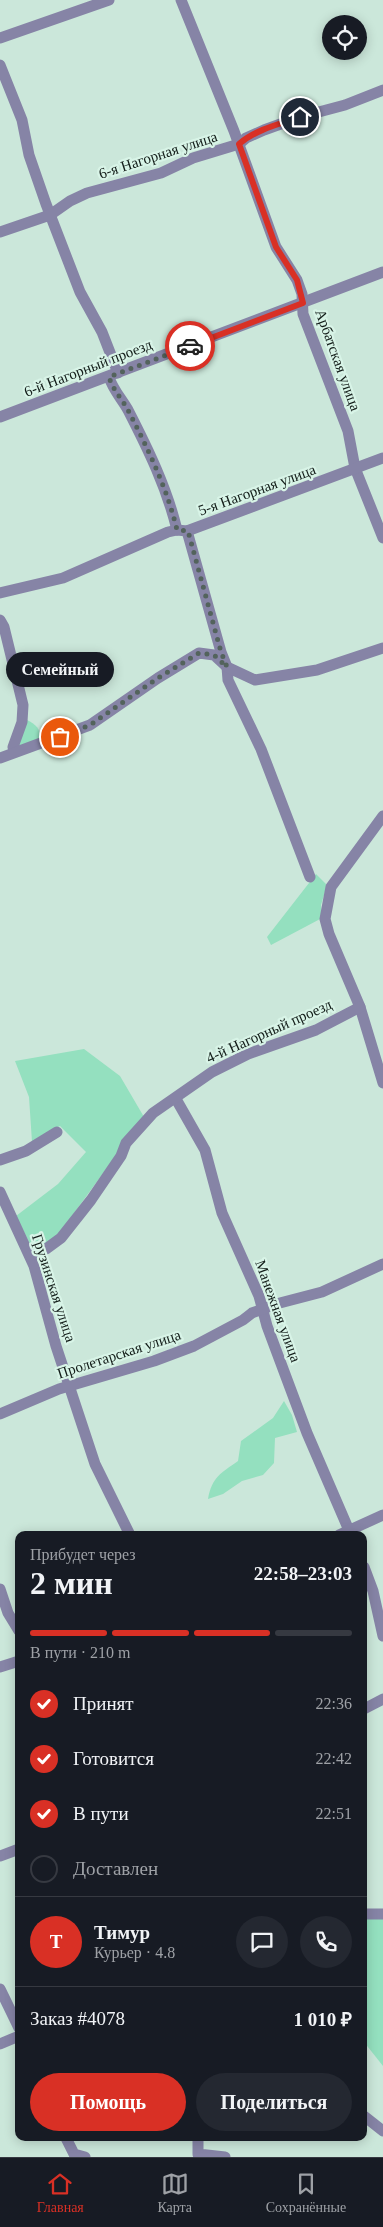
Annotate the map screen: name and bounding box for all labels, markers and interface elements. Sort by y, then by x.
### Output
map controls [322,15,367,60]
button: locate [322,15,367,60]
pin [279,96,321,138]
icon: home [286,103,314,131]
street label: 6-я Нагорная улица [97,128,220,182]
street label: Арбатская улица [312,307,364,413]
courier [165,321,215,371]
icon: car [176,332,204,360]
street label: 6-й Нагорный проезд [22,336,155,400]
street label: 5-я Нагорная улица [196,461,318,519]
callout: Семейный [6,652,114,687]
text: Семейный [22,661,99,678]
pin [39,716,81,758]
icon: bag [46,723,74,751]
street label: 4-й Нагорный проезд [204,996,335,1066]
street label: Грузинская улица [29,1232,79,1344]
street label: Манежная улица [252,1258,304,1365]
street label: Пролетарская улица [55,1326,183,1382]
text: Прибудет через [30,1546,136,1563]
text: 22:58–23:03 [254,1563,352,1584]
text: 2 мин [30,1565,113,1601]
text: В пути · 210 m [30,1644,131,1661]
icon: check [30,1690,58,1718]
text: Принят [73,1693,134,1714]
text: 22:36 [316,1695,352,1712]
icon: check [30,1745,58,1773]
text: Готовится [73,1748,154,1769]
text: 22:42 [316,1750,352,1767]
icon: check [30,1800,58,1828]
text: В пути [73,1803,129,1824]
text: 22:51 [316,1805,352,1822]
text: Доставлен [73,1858,158,1879]
button: chat [236,1916,288,1968]
button: phone [300,1916,352,1968]
text: Тимур [94,1922,150,1943]
text: Т [50,1931,62,1952]
text: Курьер · 4.8 [94,1944,175,1961]
text: Заказ #4078 [30,2008,125,2029]
text: 1 010 ₽ [293,2009,352,2030]
button: Помощь [30,2073,186,2131]
button: Поделиться [196,2073,352,2131]
tab: Главная [37,2170,84,2216]
tab: Карта [157,2170,192,2216]
tab: Сохранённые [266,2170,346,2216]

